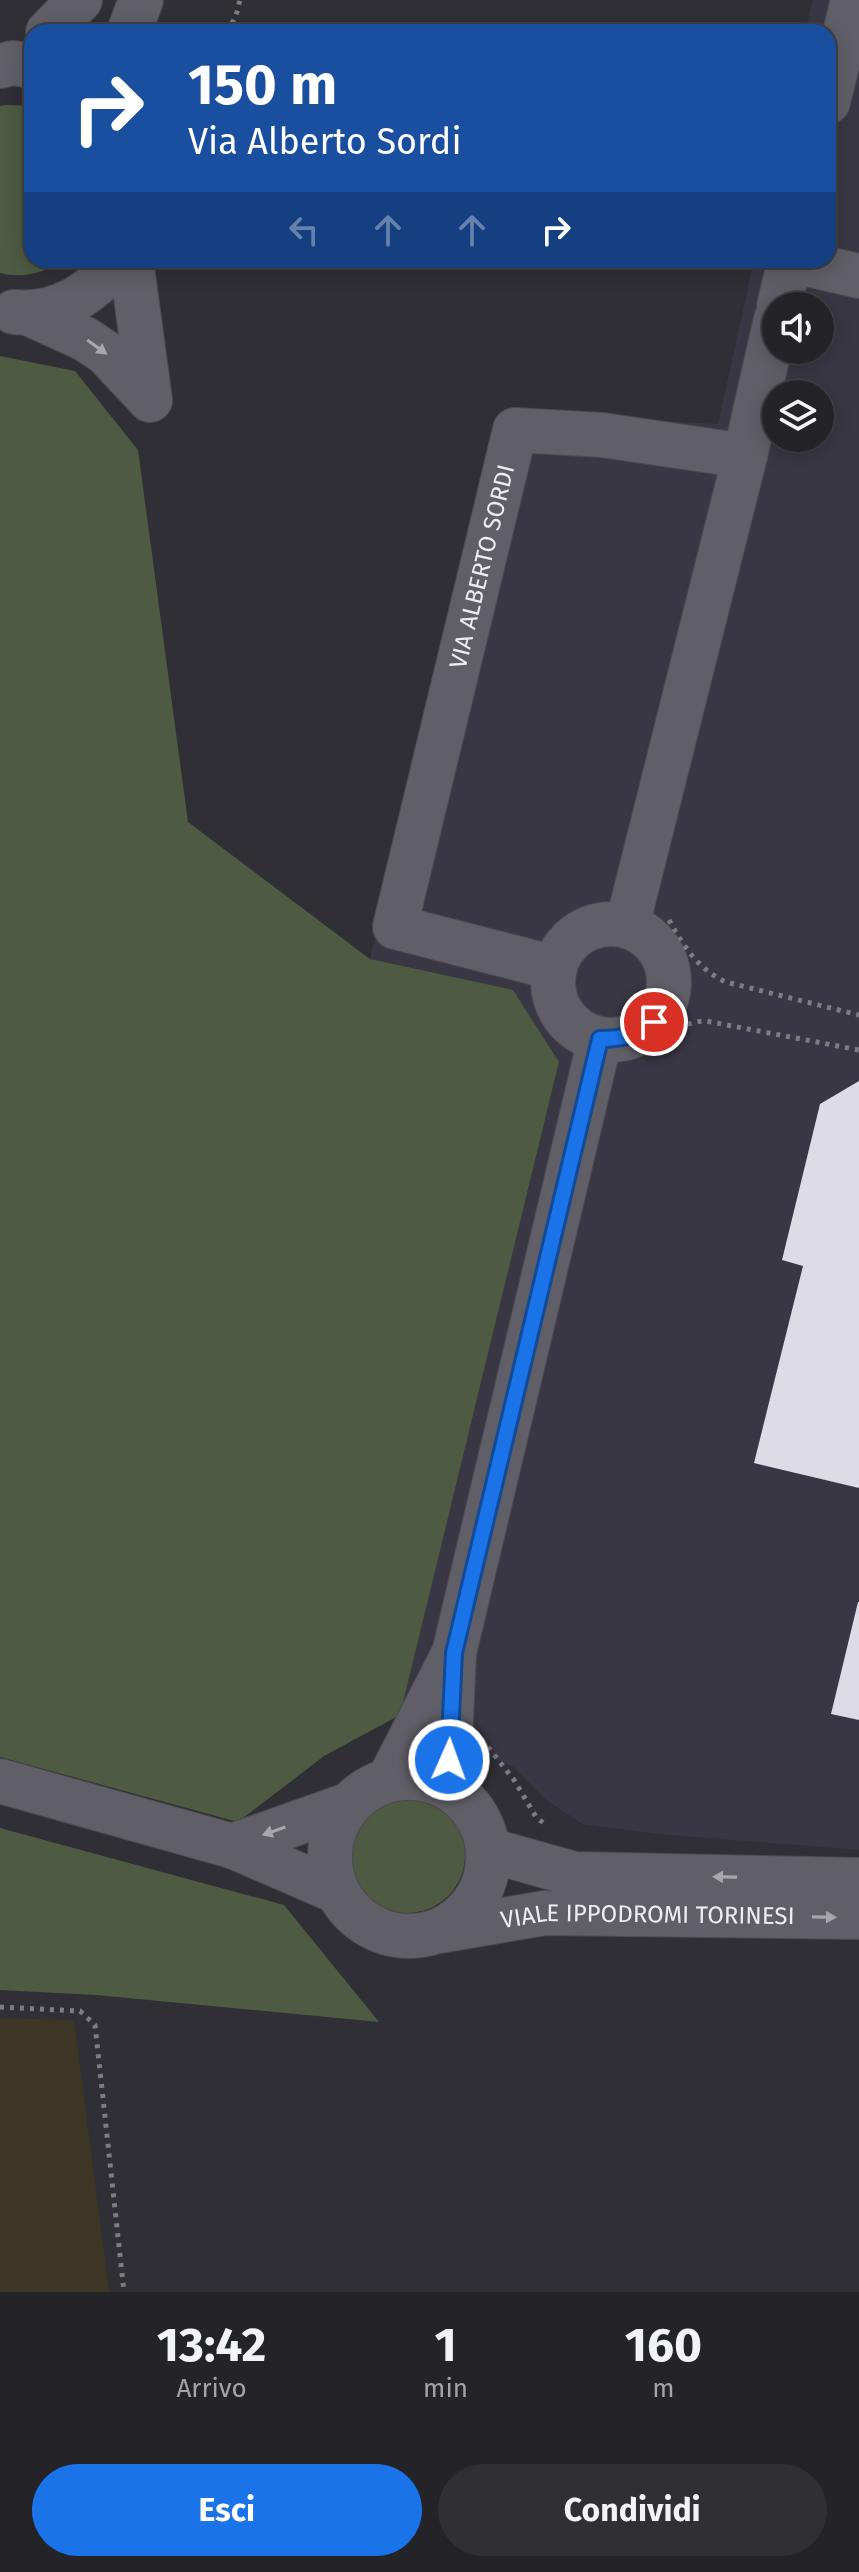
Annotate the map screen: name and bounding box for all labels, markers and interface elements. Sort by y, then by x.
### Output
text: 150 m [188,52,337,119]
icon: right [56,56,160,160]
text: Via Alberto Sordi [188,120,462,164]
icon: left [282,208,326,252]
icon: ahead [366,208,410,252]
icon: ahead [450,208,494,252]
icon: right [534,208,578,252]
map controls [762,292,834,452]
button: sound [762,292,834,364]
one-way arrow [87,339,108,354]
button: layers [762,380,834,452]
street label: VIA ALBERTO SORDI [444,462,520,671]
pin [620,988,688,1056]
icon: arrive [632,1000,676,1044]
position arrow [407,1718,491,1802]
one-way arrow [262,1826,286,1838]
one-way arrow [712,1871,737,1883]
street label: VIALE IPPODROMI TORINESI [499,1899,795,1934]
one-way arrow [812,1911,837,1923]
text: 13:42 [157,2316,266,2374]
text: 1 [434,2316,457,2374]
text: 160 [625,2316,702,2374]
text: Arrivo [176,2373,247,2404]
text: min [423,2373,468,2404]
text: m [652,2373,675,2404]
button: Esci [32,2464,422,2556]
button: Condividi [438,2464,827,2556]

